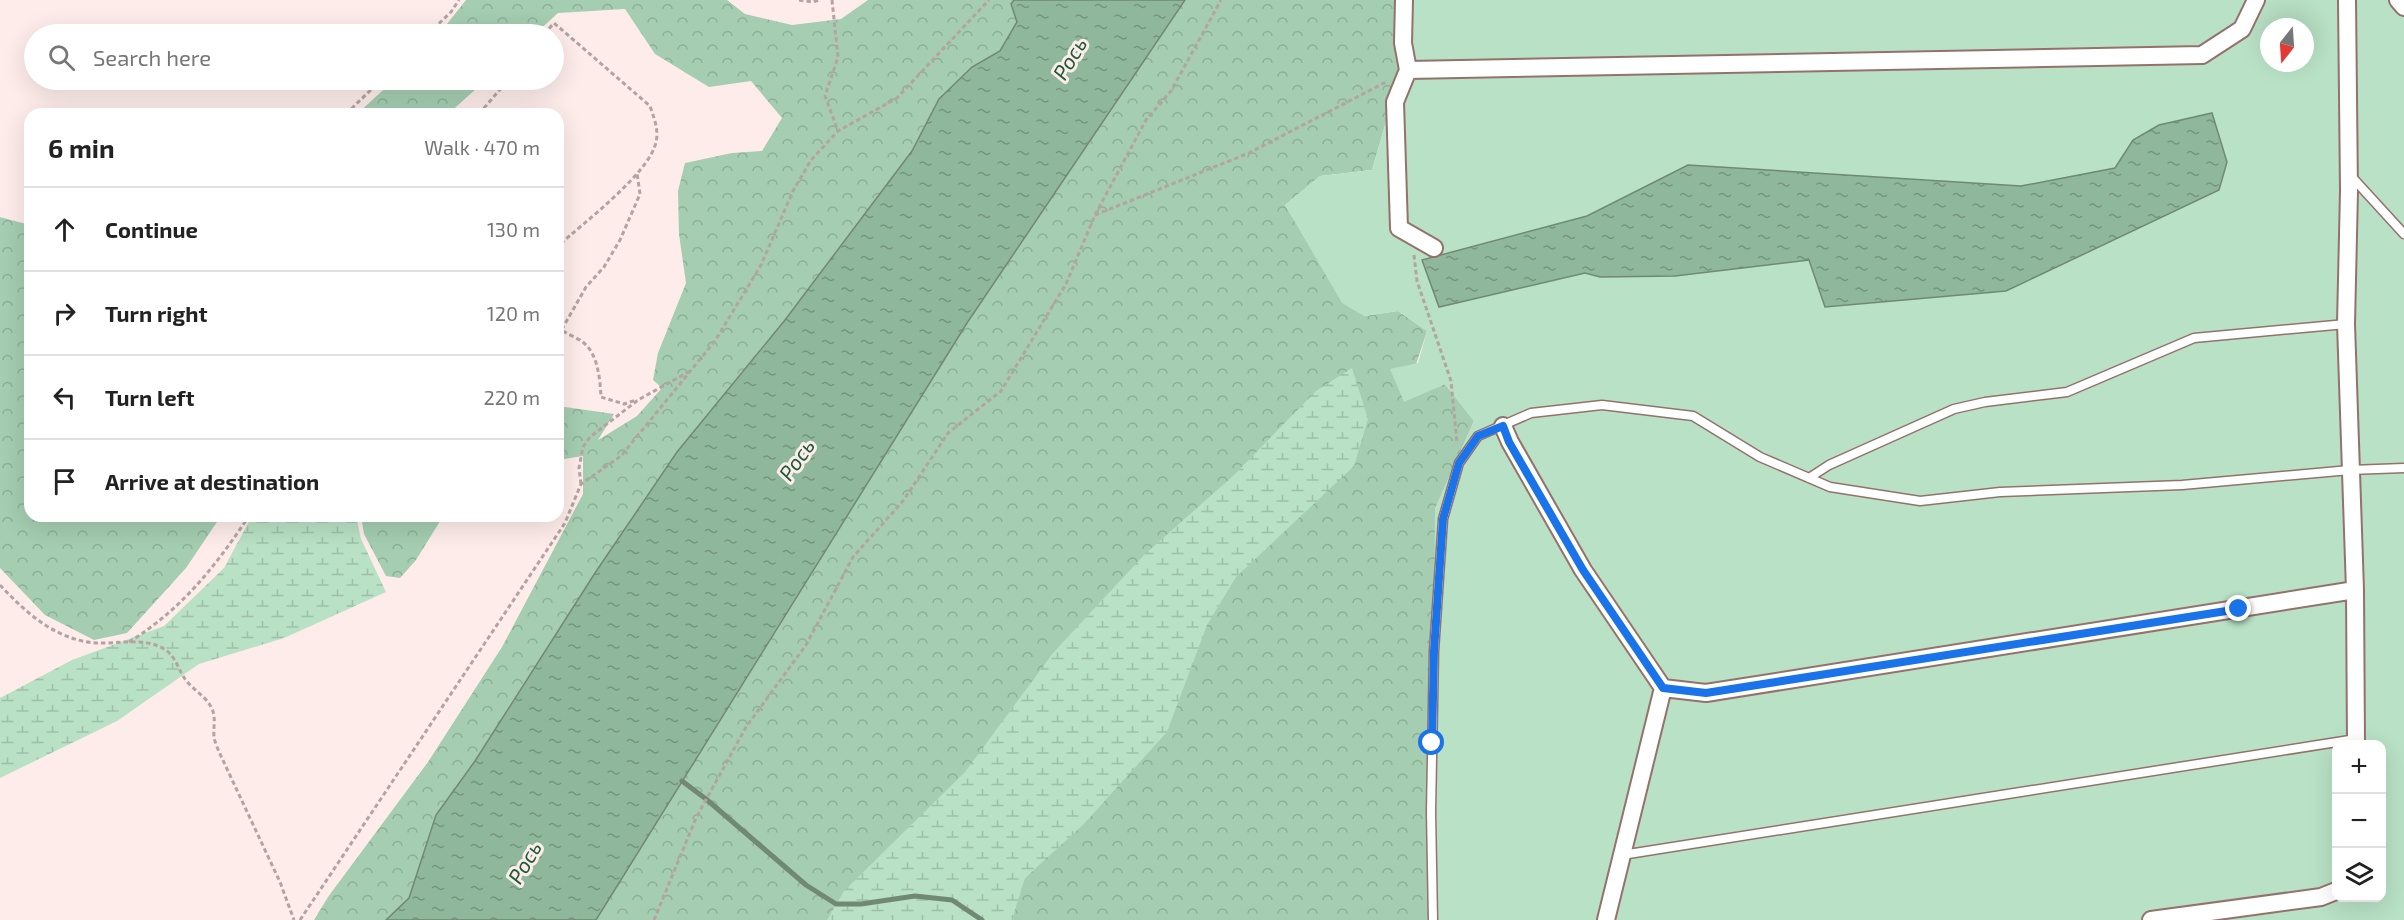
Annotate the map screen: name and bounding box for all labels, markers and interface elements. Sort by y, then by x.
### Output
north arrow [2260,18,2314,72]
search box [24,24,564,90]
water label: Рось [1047,32,1091,84]
icon: search [45,41,78,74]
text: Search here [93,44,211,70]
text: 6 min [48,132,115,163]
text: Walk · 470 m [424,135,540,159]
icon: ahead [48,213,81,246]
text: Continue [105,216,198,242]
text: 130 m [487,217,540,241]
icon: right [48,297,81,330]
text: Turn right [105,300,207,326]
text: 120 m [487,301,540,325]
icon: left [48,381,81,414]
text: Turn left [105,384,194,410]
text: 220 m [483,385,540,409]
water label: Рось [773,433,819,485]
icon: arrive [48,465,81,498]
text: Arrive at destination [105,468,319,494]
route end [2225,595,2251,621]
route start [1418,729,1444,755]
map controls [2332,740,2386,902]
button: + [2332,740,2386,794]
button: − [2332,794,2386,848]
water label: Рось [502,836,546,888]
button: layers [2332,848,2386,902]

